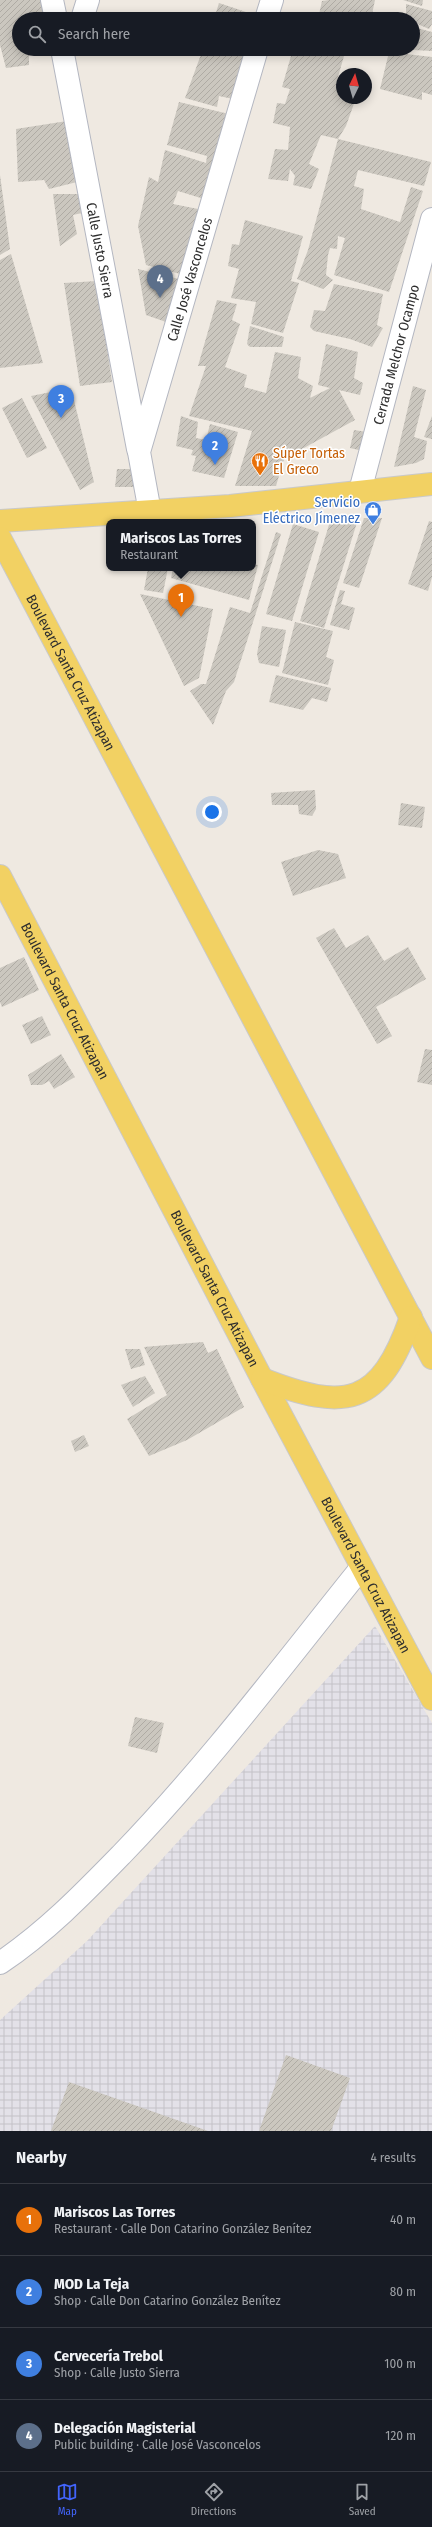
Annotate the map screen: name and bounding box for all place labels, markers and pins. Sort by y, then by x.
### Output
pin: 4 [147,265,173,298]
pin: 3 [48,385,74,418]
pin: 2 [202,432,228,465]
place label: Súper Tortas El Greco [273,445,345,478]
restaurant icon: Súper Tortas El Greco [250,451,270,476]
place label: Servicio Eléctrico Jímenez [263,494,360,527]
shop icon: Servicio Eléctrico Jímenez [363,500,383,525]
pin: 1 [168,584,194,617]

